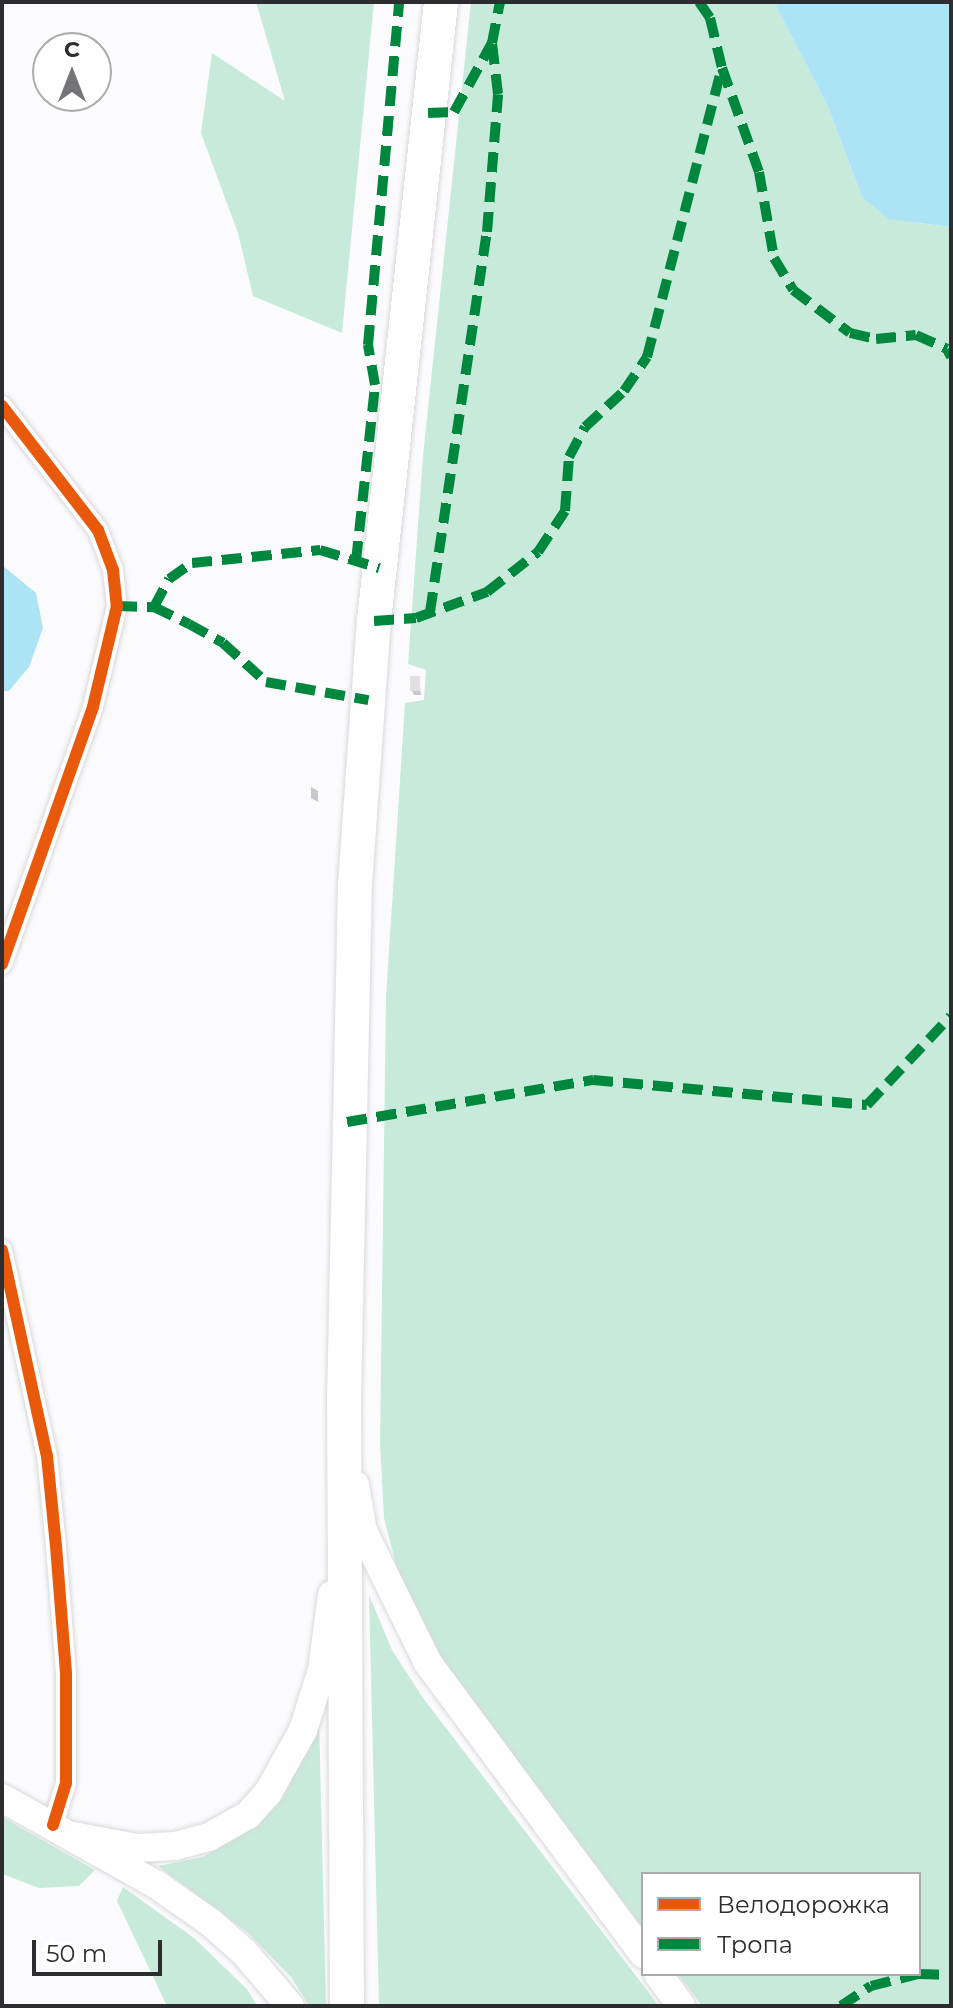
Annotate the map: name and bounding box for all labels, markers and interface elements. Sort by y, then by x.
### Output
north arrow [32,32,112,112]
text: С [64,36,80,63]
legend [641,1872,921,1976]
text: Велодорожка [717,1890,890,1919]
scale bar [36,1924,166,1974]
text: Тропа [717,1930,793,1959]
text: 50 m [46,1939,107,1968]

